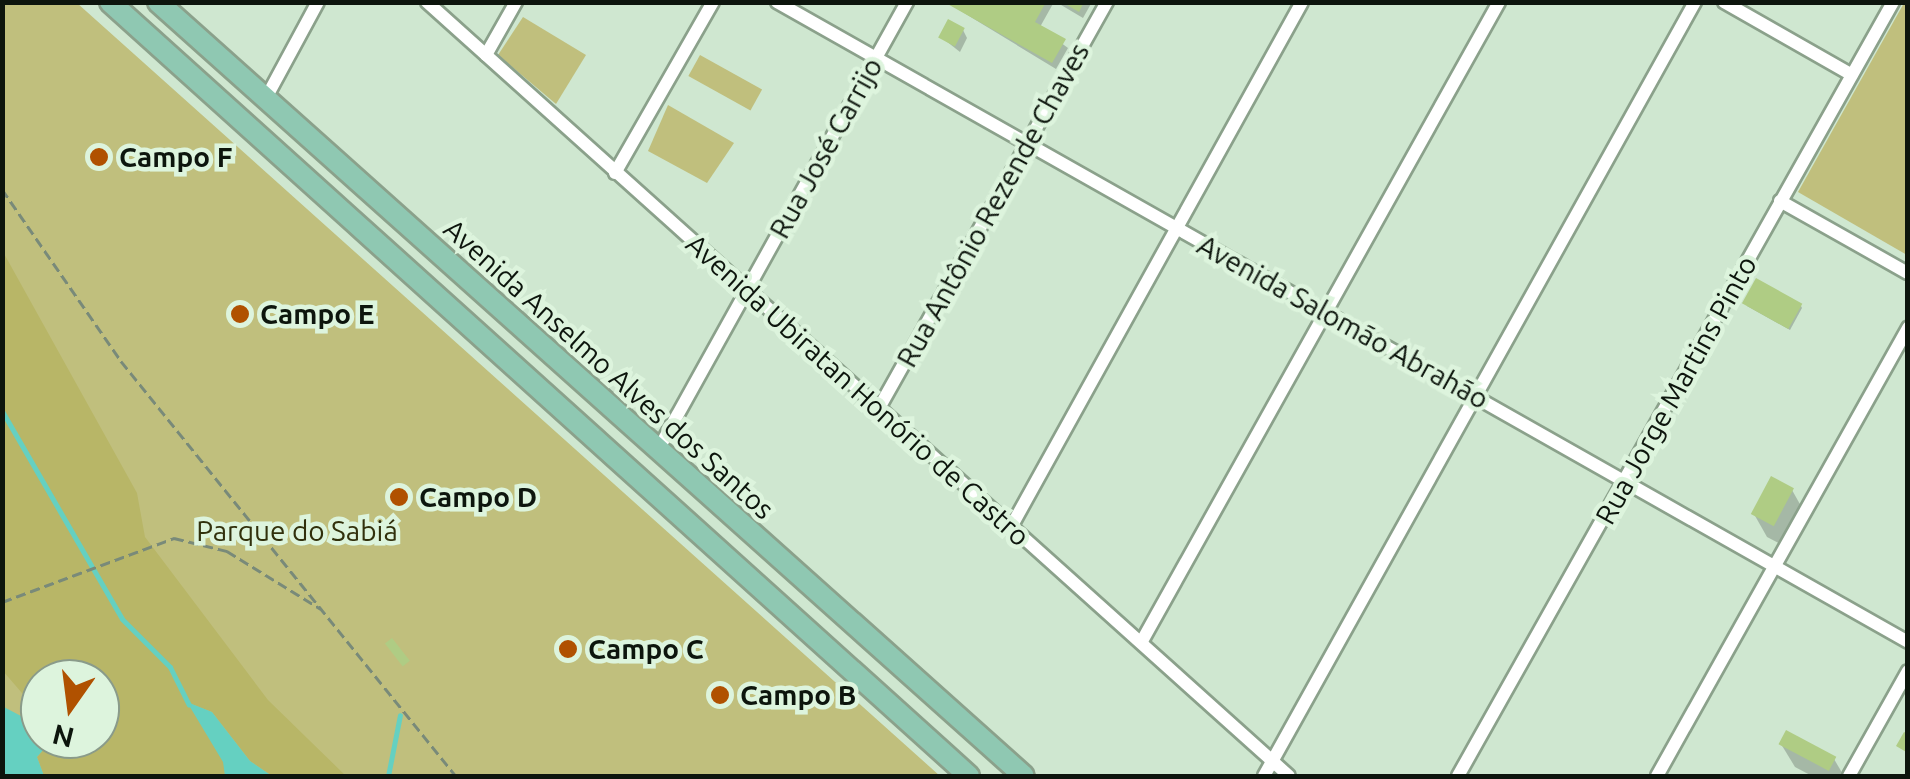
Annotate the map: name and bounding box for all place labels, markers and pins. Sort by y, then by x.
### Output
place label: Campo F [119,140,232,174]
marker: Campo F [88,146,110,168]
place label: Campo E [260,297,374,331]
marker: Campo E [229,303,251,325]
place label: Campo D [419,480,537,514]
marker: Campo D [388,486,410,508]
place label: Campo C [588,632,704,666]
marker: Campo C [557,638,579,660]
place label: Campo B [740,678,856,712]
marker: Campo B [709,684,731,706]

